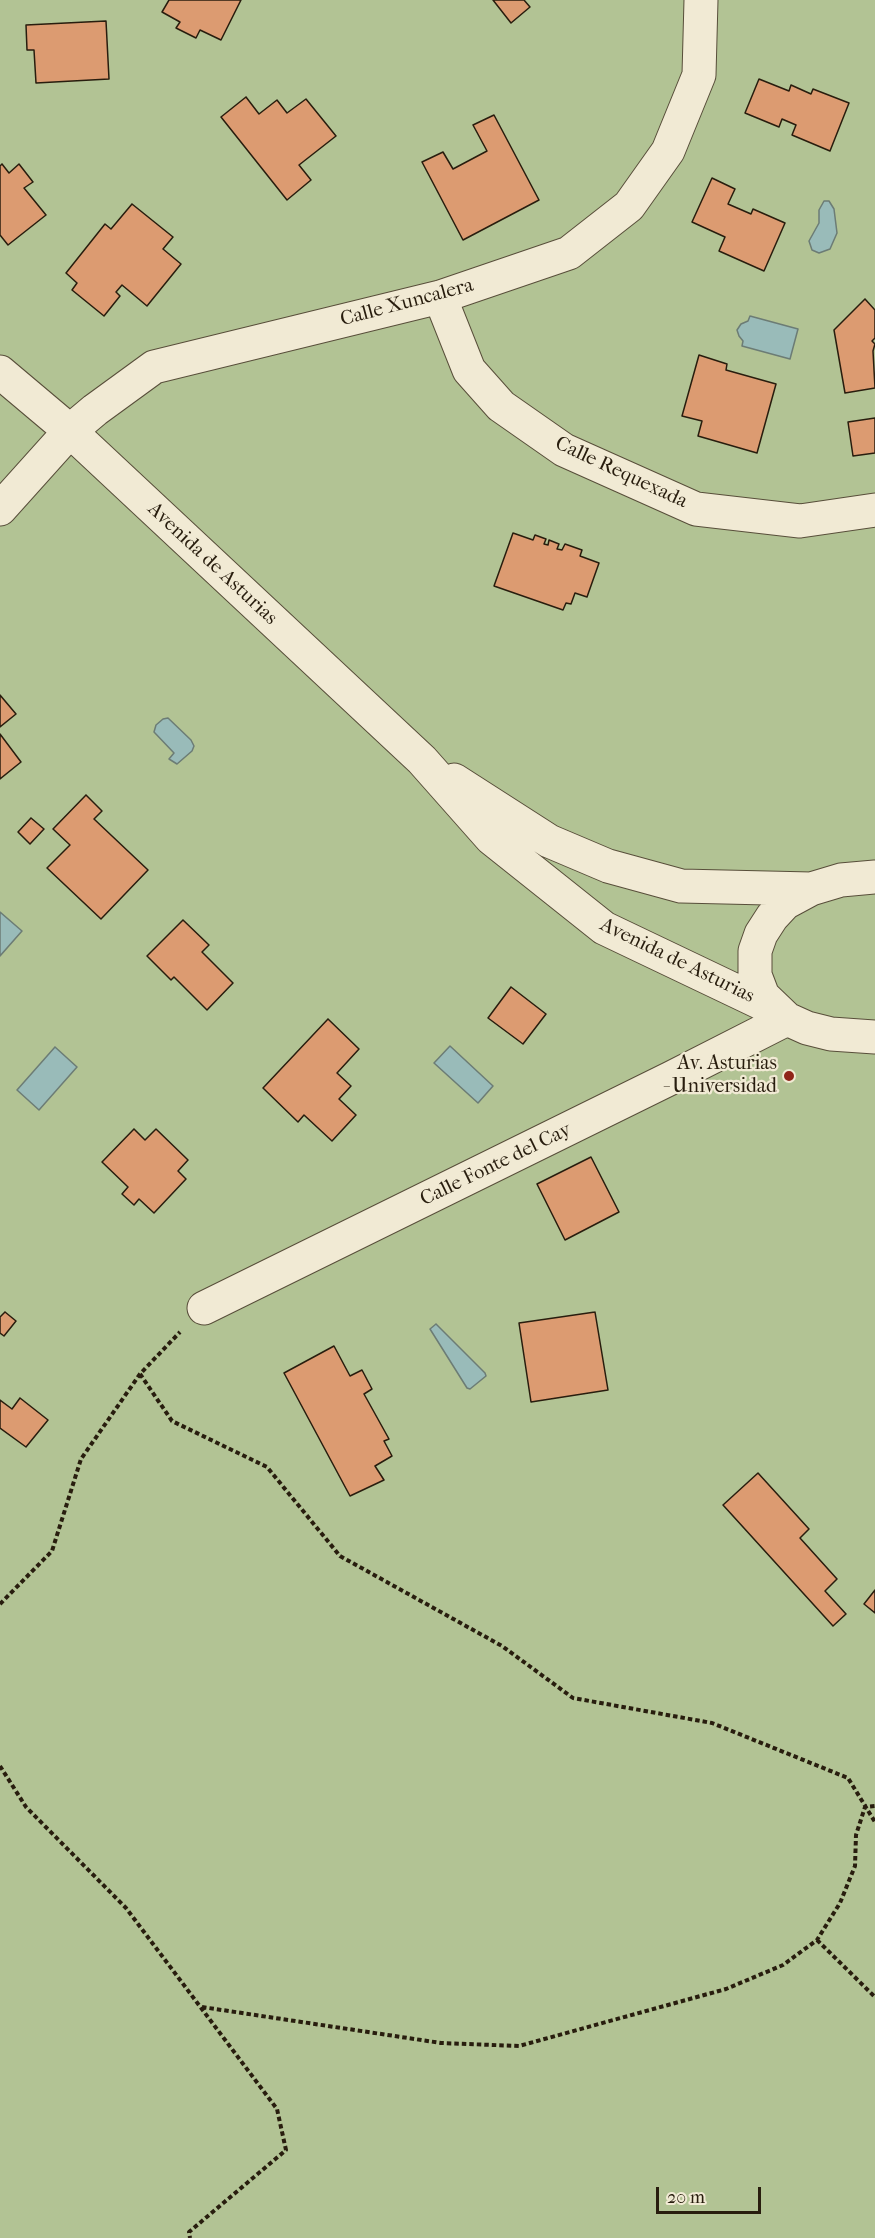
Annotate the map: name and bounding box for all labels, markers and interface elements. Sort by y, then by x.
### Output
street label: Calle Xuncalera [338,274,476,332]
street label: Calle Requexada [551,432,691,514]
street label: Avenida de Asturias [142,498,282,630]
street label: Avenida de Asturias [596,913,758,1009]
place label: Av. Asturias - Universidad [663,1052,777,1099]
marker: Av. Asturias - Universidad [782,1069,796,1083]
street label: Calle Fonte del Cay [417,1118,575,1212]
scale bar [659,2175,764,2213]
text: 20 m [667,2187,705,2208]

